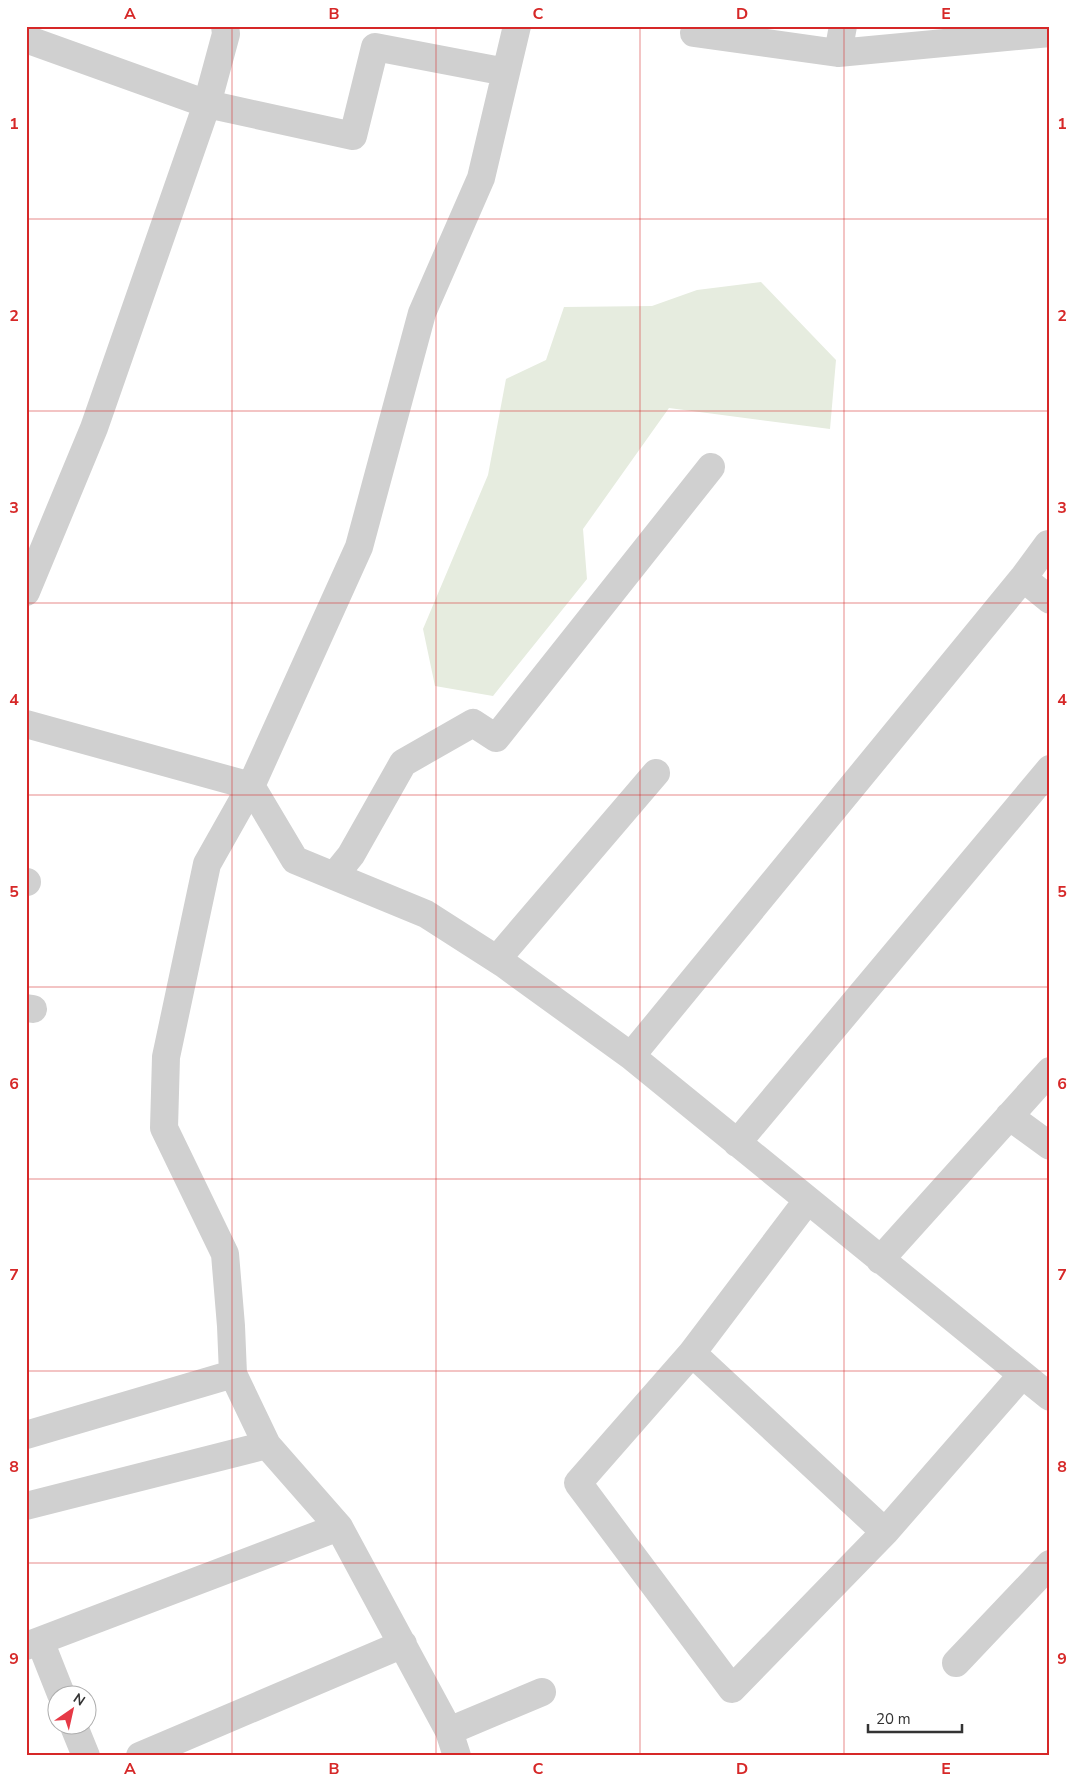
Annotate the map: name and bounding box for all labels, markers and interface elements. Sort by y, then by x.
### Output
text: A [124,3,136,25]
text: B [328,3,340,25]
text: C [533,3,544,25]
text: D [736,3,748,25]
text: E [941,3,951,25]
text: 1 [9,113,19,135]
text: 1 [1057,113,1067,135]
text: 2 [9,305,19,327]
text: 2 [1057,305,1067,327]
text: 3 [9,497,19,519]
text: 3 [1057,497,1067,519]
text: 4 [9,689,19,711]
text: 4 [1057,689,1067,711]
text: 5 [9,881,19,903]
text: 5 [1057,881,1067,903]
text: 6 [9,1073,19,1095]
text: 6 [1057,1073,1067,1095]
text: 7 [9,1264,19,1286]
text: 7 [1057,1264,1067,1286]
text: 8 [9,1456,19,1478]
text: 8 [1057,1456,1067,1478]
text: 9 [9,1648,19,1670]
text: 9 [1057,1648,1067,1670]
north arrow [48,1684,98,1734]
text: N [69,1689,89,1710]
scale bar [868,1702,962,1734]
text: 20 m [876,1709,911,1729]
text: A [124,1758,136,1780]
text: B [328,1758,340,1780]
text: C [533,1758,544,1780]
text: D [736,1758,748,1780]
text: E [941,1758,951,1780]

